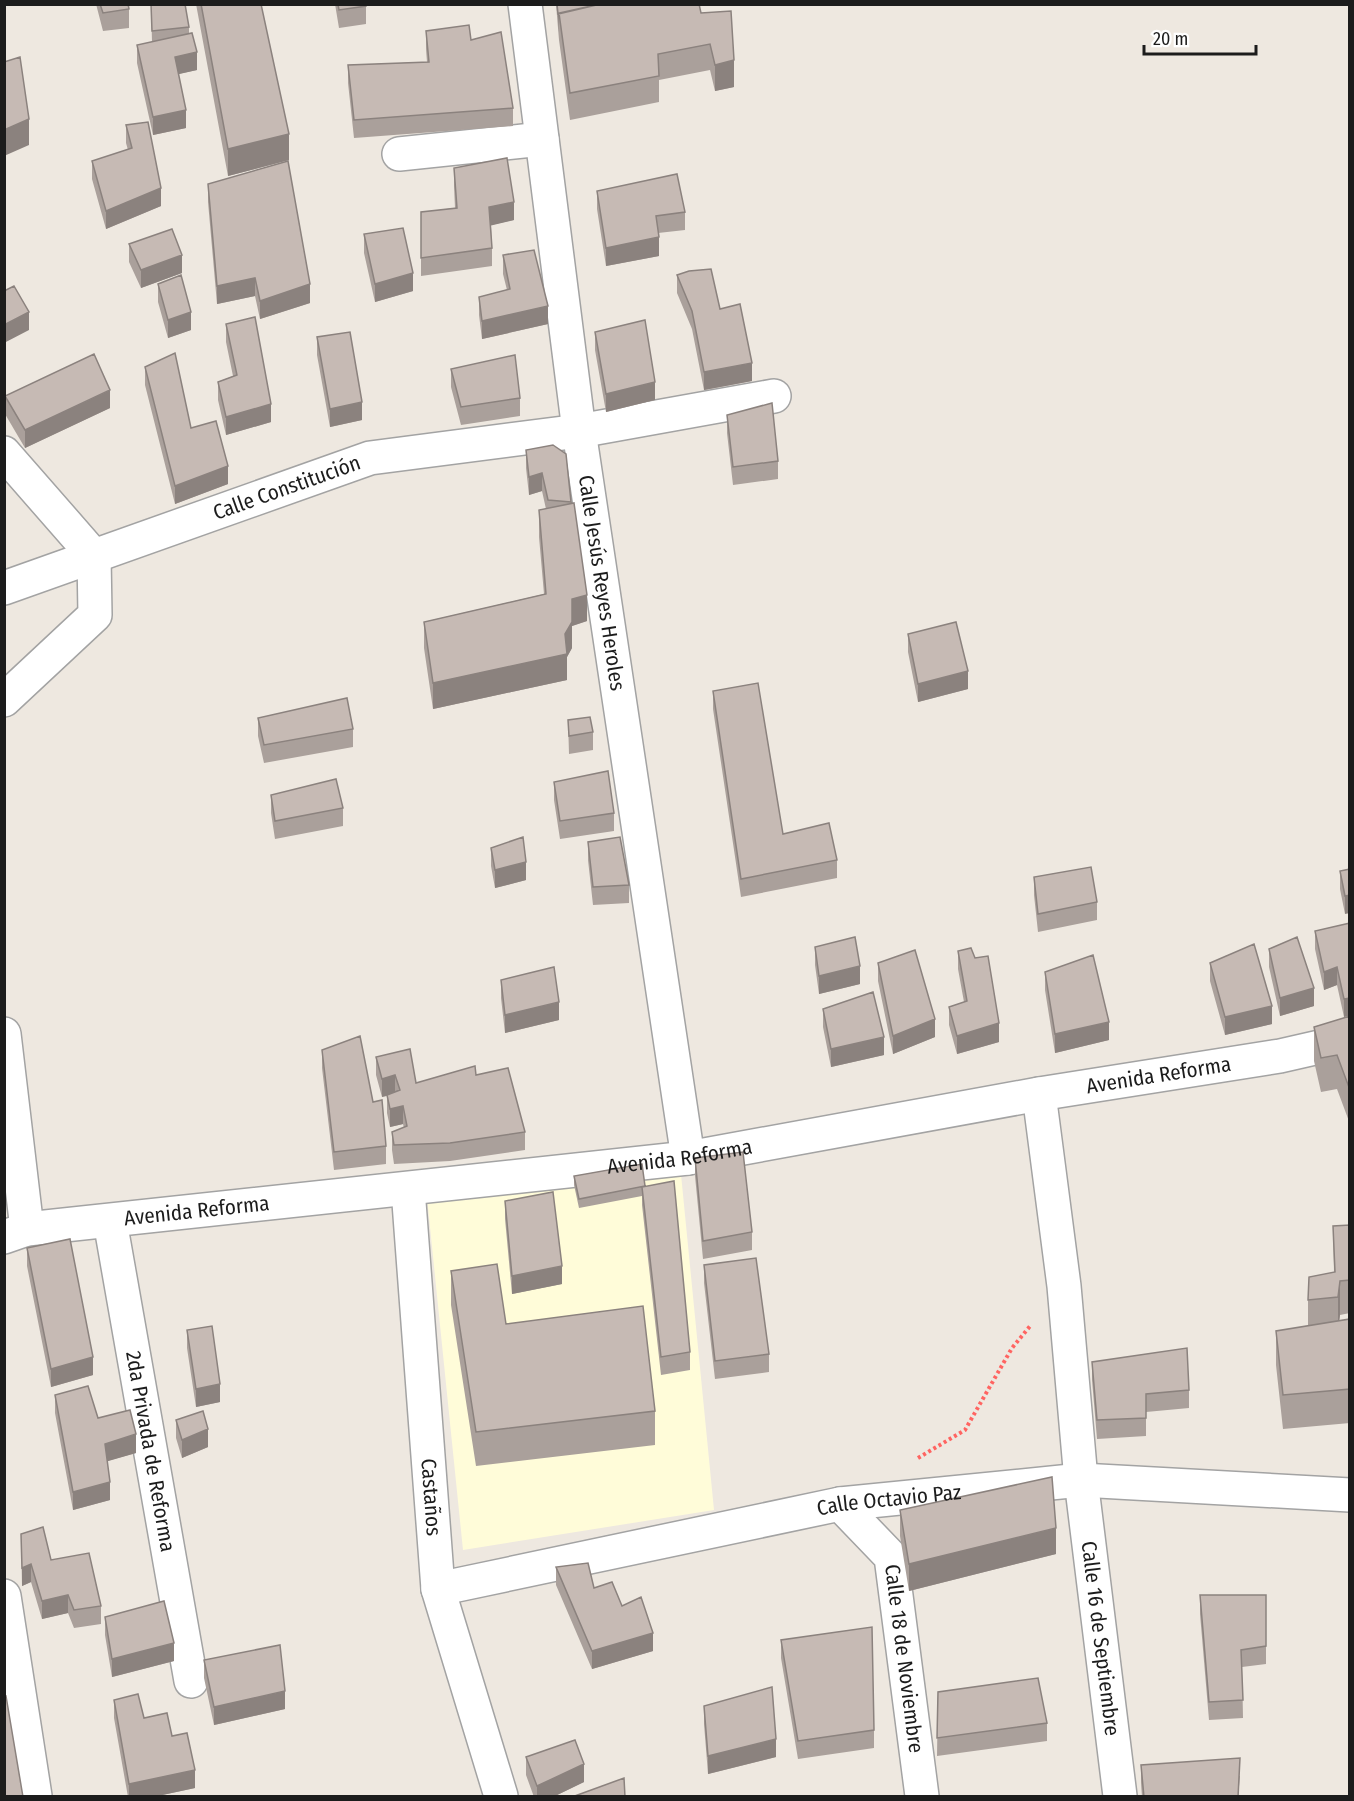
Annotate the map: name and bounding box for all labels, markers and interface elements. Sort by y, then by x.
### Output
scale bar [1144,18,1256,56]
text: 20 m [1153,28,1188,50]
street label: Calle Constitución [209,449,364,526]
street label: Calle Jesús Reyes Heroles [573,473,631,692]
street label: Avenida Reforma [1084,1051,1233,1099]
street label: Avenida Reforma [606,1134,754,1180]
street label: Avenida Reforma [123,1190,271,1232]
street label: 2da Privada de Reforma [120,1349,181,1554]
street label: Castaños [415,1457,447,1537]
street label: Calle Octavio Paz [814,1479,962,1522]
street label: Calle 16 de Septiembre [1076,1540,1125,1737]
street label: Calle 18 de Noviembre [879,1563,929,1755]

